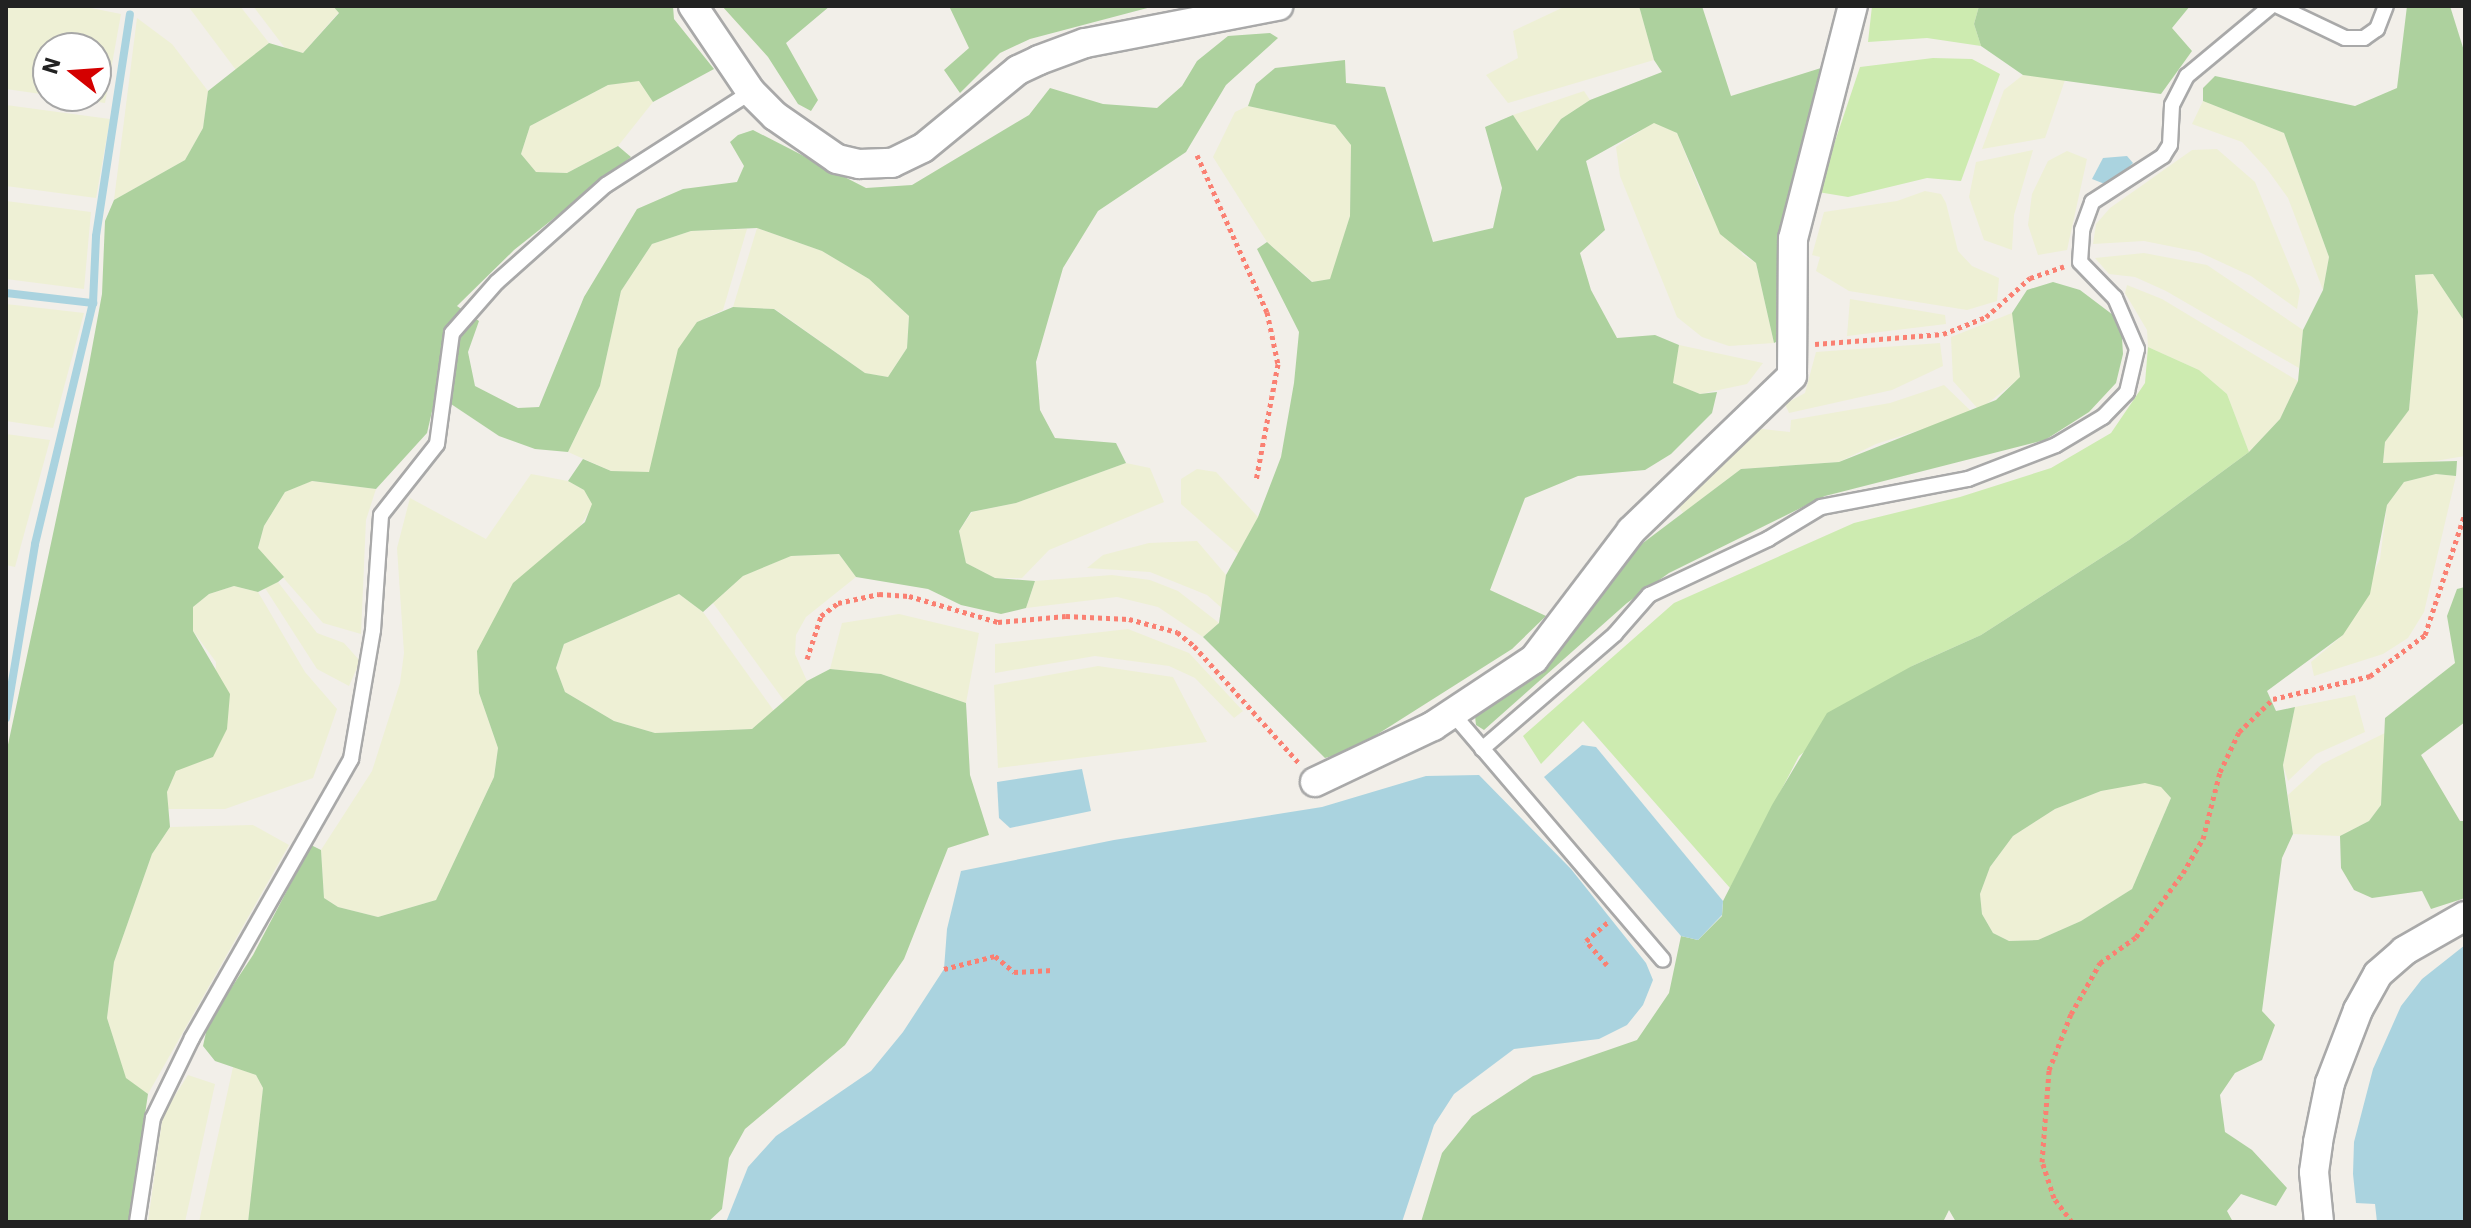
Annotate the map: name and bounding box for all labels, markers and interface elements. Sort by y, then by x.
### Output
north arrow [32,32,112,112]
text: N [34,54,67,77]

